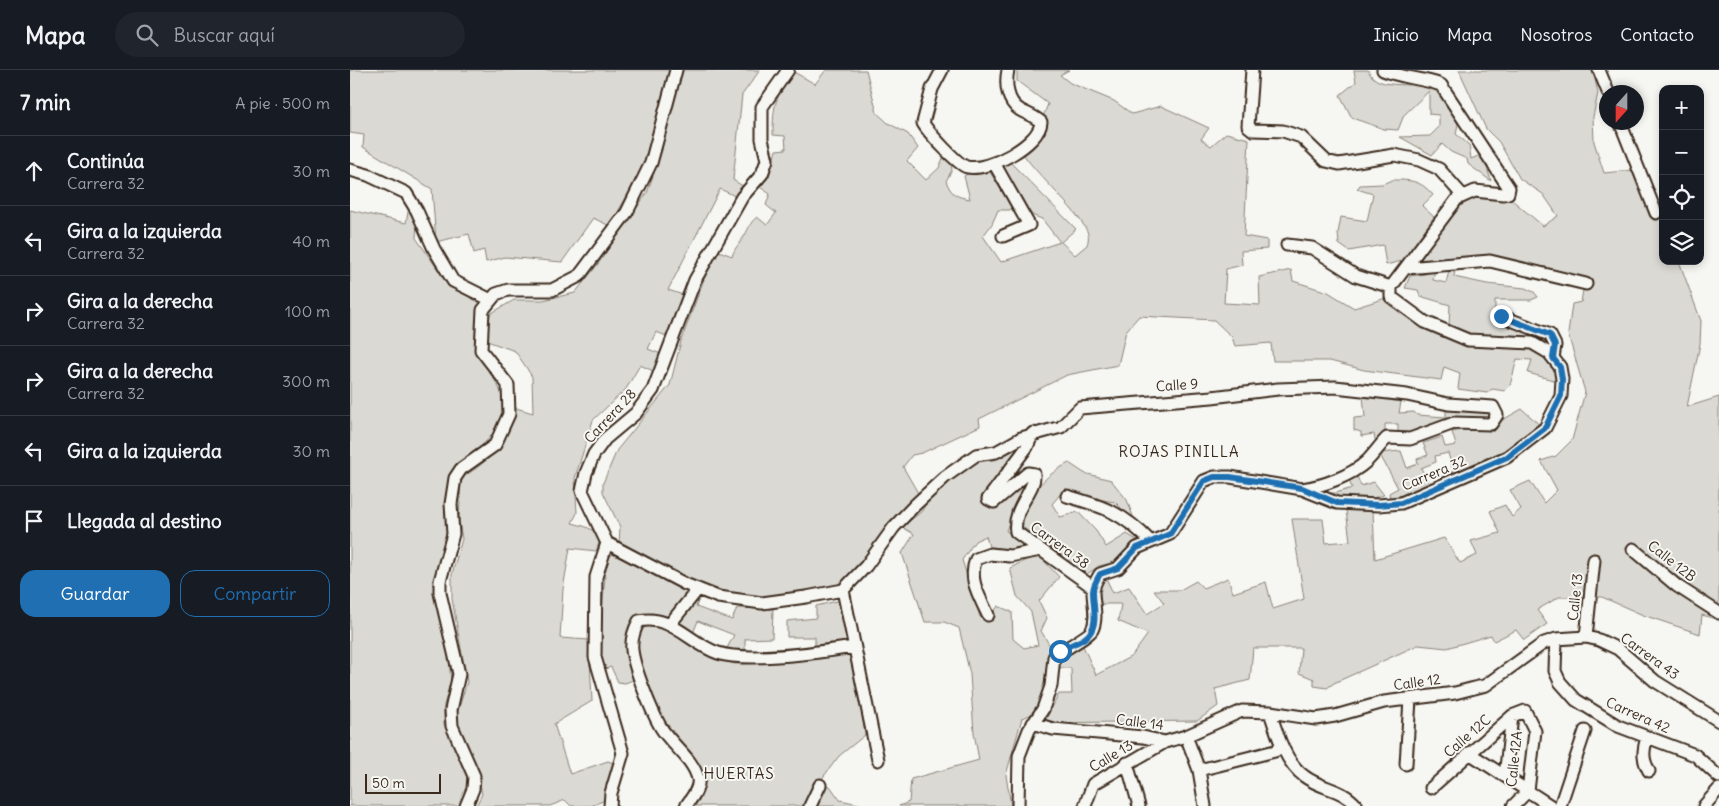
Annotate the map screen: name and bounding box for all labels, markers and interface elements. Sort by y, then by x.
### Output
search box [115,12,465,57]
text: Mapa [25,20,85,50]
icon: search [133,21,161,49]
text: Buscar aquí [173,23,275,47]
text: Inicio [1373,23,1419,46]
text: Mapa [1447,23,1492,46]
text: Nosotros [1520,23,1592,46]
text: Contacto [1620,23,1694,46]
north arrow [1599,85,1644,130]
map controls [1659,85,1704,265]
button: + [1659,85,1704,130]
text: 7 min [20,89,71,116]
text: A pie · 500 m [235,93,330,113]
button: − [1659,130,1704,175]
text: Continúa [67,149,144,173]
icon: ahead [20,157,48,185]
text: 30 m [293,161,330,181]
text: Carrera 32 [67,173,145,193]
button: locate [1659,175,1704,220]
text: Gira a la izquierda [67,219,222,243]
button: layers [1659,220,1704,265]
icon: left [20,227,48,255]
text: 40 m [292,231,330,251]
text: Carrera 32 [67,243,145,263]
text: Gira a la derecha [67,289,213,313]
icon: right [20,297,48,325]
text: 100 m [285,301,330,321]
route end [1490,305,1513,328]
text: Carrera 32 [67,313,145,333]
text: Gira a la derecha [67,359,213,383]
icon: right [20,367,48,395]
text: 300 m [282,371,330,391]
street label: Calle 9 [1155,375,1199,395]
text: Carrera 32 [67,383,145,403]
street label: Carrera 28 [580,385,640,447]
icon: left [20,437,48,465]
text: Gira a la izquierda [67,439,222,463]
text: 30 m [293,441,330,461]
district label: ROJAS PINILLA [1118,442,1240,461]
street label: Carrera 32 [1399,451,1469,495]
icon: arrive [20,507,48,535]
text: Llegada al destino [67,509,222,533]
street label: Carrera 38 [1027,518,1093,572]
street label: Calle 12B [1644,536,1700,586]
button: Guardar [20,570,170,617]
button: Compartir [180,570,330,617]
street label: Calle 13 [1564,572,1586,622]
street label: Carrera 43 [1617,629,1683,683]
route start [1049,640,1072,663]
street label: Calle 12 [1392,670,1442,694]
street label: Carrera 42 [1603,693,1673,737]
street label: Calle 14 [1115,710,1165,734]
street label: Calle 12C [1440,711,1494,761]
street label: Calle 12A [1502,730,1526,788]
street label: Calle 13 [1086,736,1136,776]
district label: HUERTAS [703,764,775,783]
scale bar [365,771,441,794]
text: 50 m [372,774,405,792]

